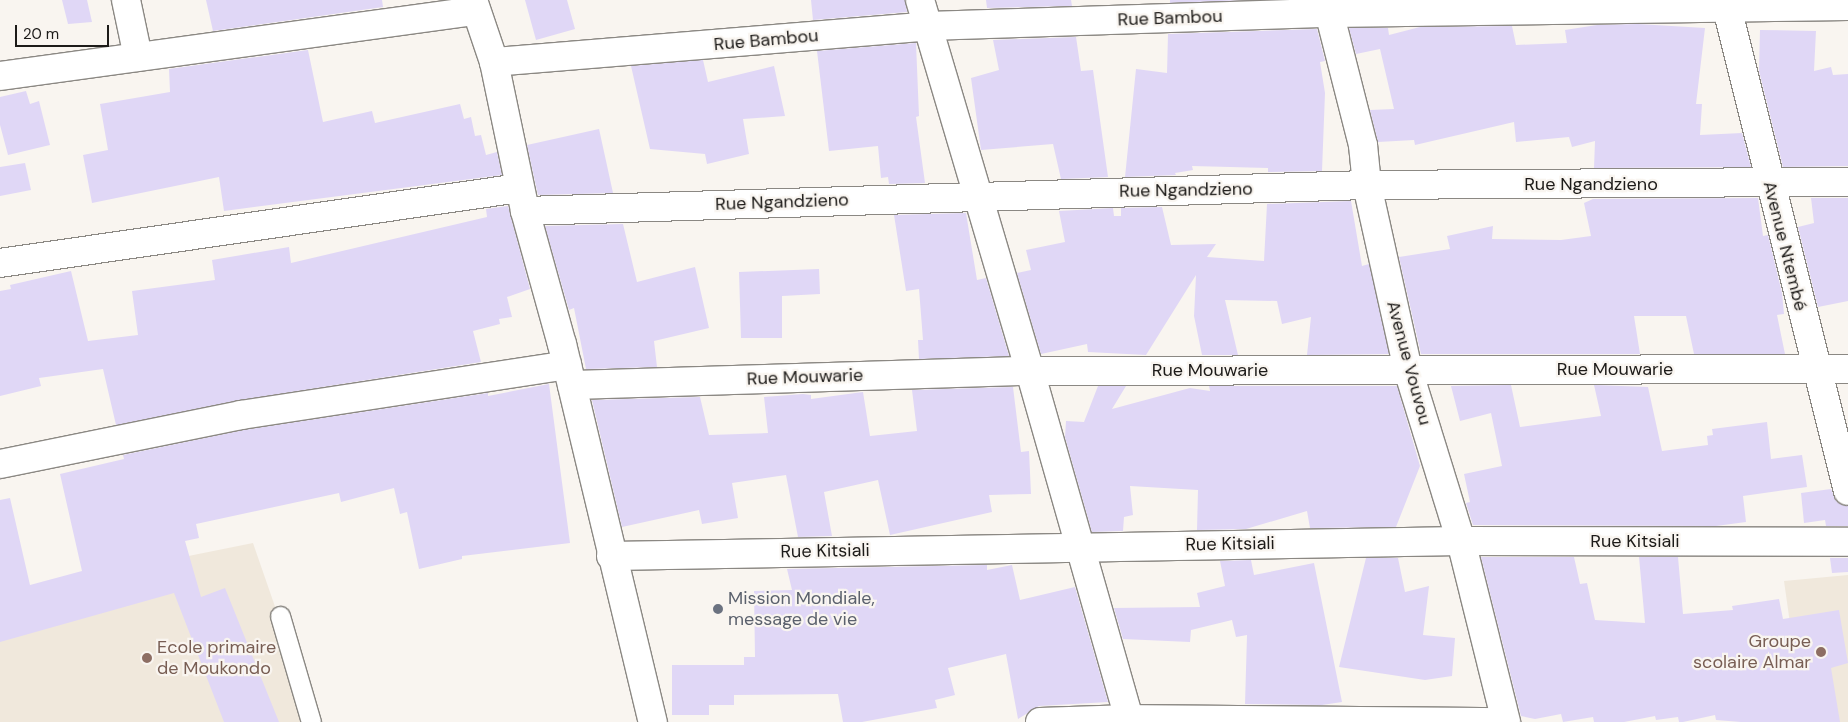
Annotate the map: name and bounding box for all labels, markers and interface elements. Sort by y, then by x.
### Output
street label: Rue Bambou [1117,5,1223,31]
scale bar [18,15,111,47]
text: 20 m [23,24,59,44]
street label: Rue Bambou [713,25,819,55]
street label: Rue Ngandzieno [1524,173,1658,195]
street label: Rue Ngandzieno [1119,178,1253,202]
street label: Avenue Ntembé [1758,179,1812,313]
street label: Rue Ngandzieno [715,189,849,215]
street label: Avenue Vouvou [1382,298,1436,428]
street label: Rue Mouwarie [1557,358,1673,380]
street label: Rue Mouwarie [1152,359,1268,381]
street label: Rue Mouwarie [746,364,864,390]
street label: Rue Kitsiali [1590,530,1680,552]
street label: Rue Kitsiali [1185,532,1275,556]
street label: Rue Kitsiali [780,539,870,563]
place label: Mission Mondiale, message de vie [728,588,875,630]
marker: Mission Mondiale, message de vie [712,603,724,615]
place label: Groupe scolaire Almar [1693,631,1811,674]
place label: Ecole primaire de Moukondo [157,637,276,680]
marker: Groupe scolaire Almar [1815,646,1827,658]
marker: Ecole primaire de Moukondo [141,652,153,664]

